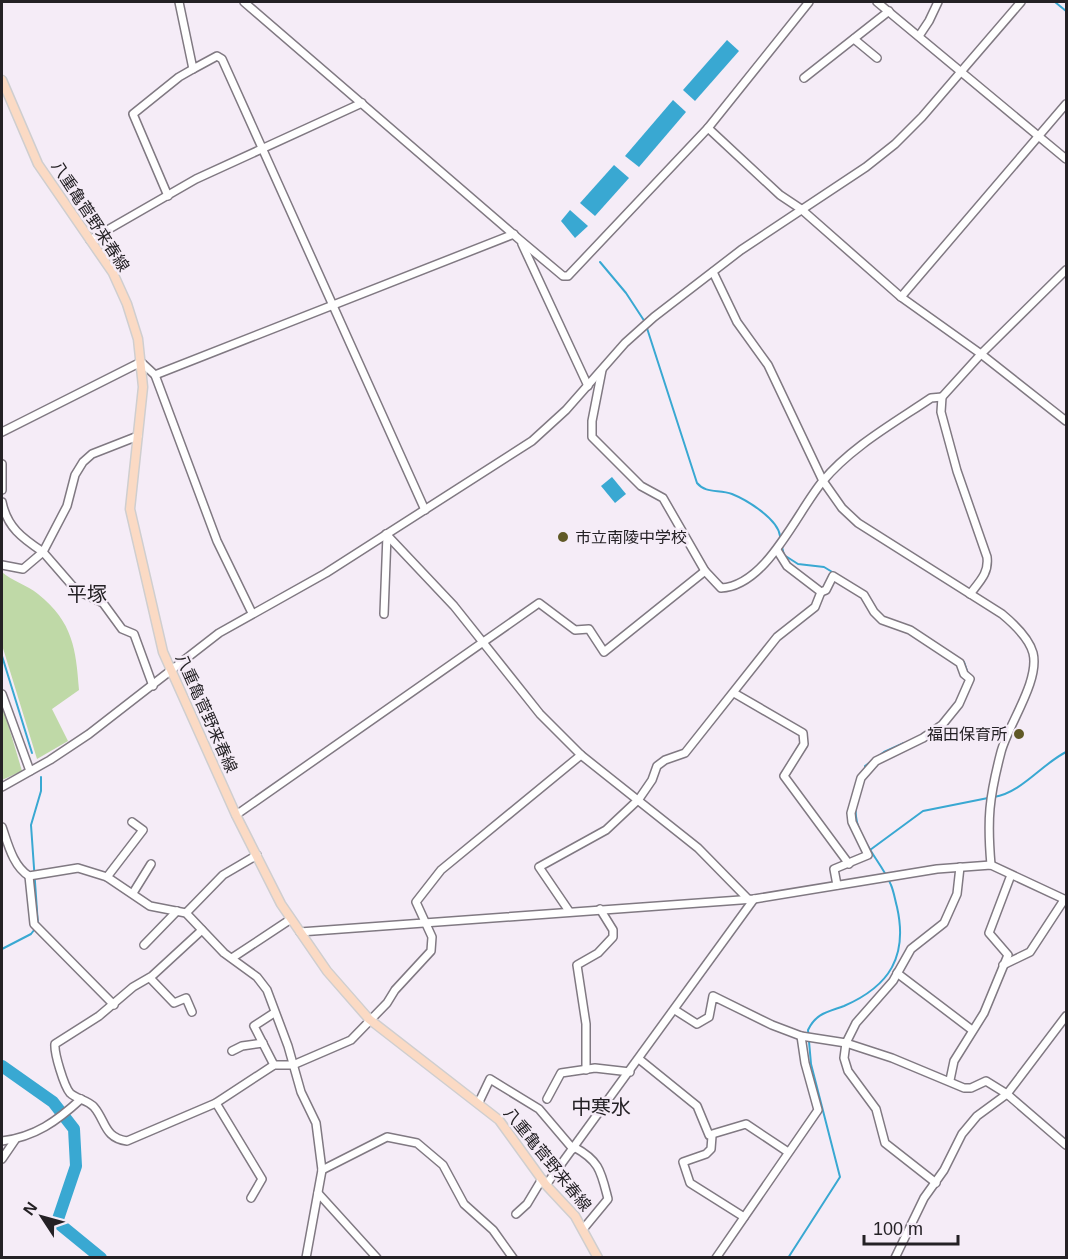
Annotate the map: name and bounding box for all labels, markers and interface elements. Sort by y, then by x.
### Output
street label: 八重亀菅野来春線 [49,158,133,275]
place label: 市立南陵中学校 [575,529,687,546]
marker: 市立南陵中学校 [556,530,570,544]
district label: 平塚 [67,583,107,605]
street label: 八重亀菅野来春線 [173,651,240,775]
place label: 福田保育所 [927,726,1007,743]
marker: 福田保育所 [1012,727,1026,741]
district label: 中寒水 [571,1096,631,1118]
street label: 八重亀菅野来春線 [501,1104,594,1214]
north arrow [12,1187,72,1247]
text: N [20,1199,41,1218]
scale bar [864,1208,958,1246]
text: 100 m [873,1219,923,1239]

